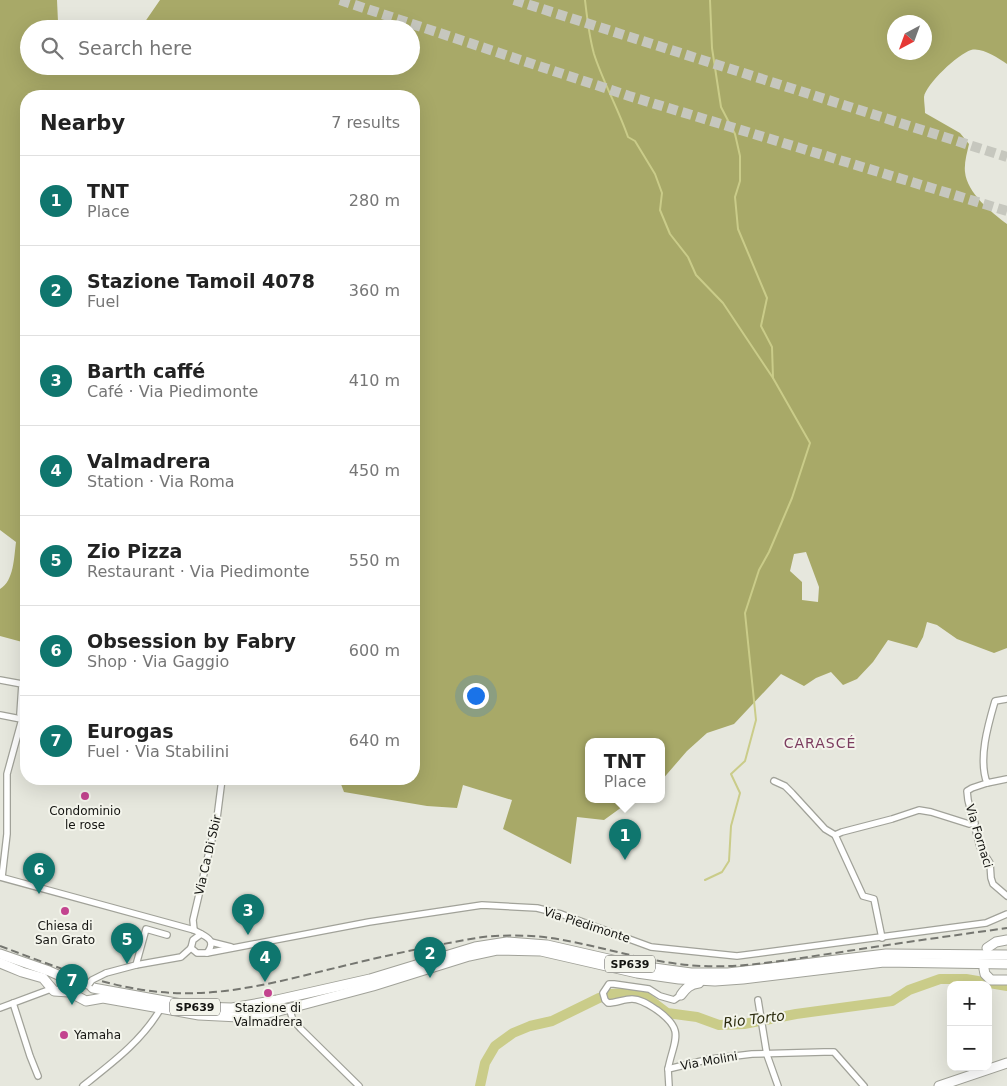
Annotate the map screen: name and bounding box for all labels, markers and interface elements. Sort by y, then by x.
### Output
north arrow [887,15,932,60]
search box [20,20,420,75]
icon: search [38,34,66,62]
text: Search here [78,37,192,59]
text: Nearby [40,111,125,135]
text: 7 results [331,113,400,132]
text: TNT [87,180,129,202]
text: 1 [50,191,62,210]
text: 280 m [349,191,400,210]
text: Place [87,202,130,221]
text: Stazione Tamoil 4078 [87,270,315,292]
text: 2 [50,281,62,300]
text: 360 m [349,281,400,300]
text: Fuel [87,292,120,311]
text: Barth caffé [87,360,205,382]
text: 3 [50,371,62,390]
text: 410 m [349,371,400,390]
text: Café · Via Piedimonte [87,382,258,401]
text: Valmadrera [87,450,211,472]
text: 4 [50,461,62,480]
text: 450 m [349,461,400,480]
text: Station · Via Roma [87,472,235,491]
text: Zio Pizza [87,540,182,562]
text: 5 [50,551,62,570]
text: 550 m [349,551,400,570]
text: Restaurant · Via Piedimonte [87,562,310,581]
text: Obsession by Fabry [87,630,296,652]
text: 6 [50,641,62,660]
text: 600 m [349,641,400,660]
text: Shop · Via Gaggio [87,652,229,671]
your location [463,683,489,709]
text: Eurogas [87,720,174,742]
text: 7 [50,731,62,750]
text: 640 m [349,731,400,750]
district label: CARASCÉ [784,735,856,751]
popup [585,738,665,803]
text: Fuel · Via Stabilini [87,742,229,761]
text: TNT [604,750,646,772]
text: Place [604,772,646,791]
marker: Condominio le rose [79,790,91,802]
street label: Via Fornaci [963,802,995,870]
place label: Condominio le rose [49,804,121,832]
street label: Via Ca Di Sbir [192,813,224,896]
pin: 1 [609,819,641,860]
pin: 6 [23,853,55,894]
pin: 3 [232,894,264,935]
street label: Via Piedimonte [542,904,632,946]
marker: Chiesa di San Grato [59,905,71,917]
place label: Chiesa di San Grato [35,919,95,947]
pin: 5 [111,923,143,964]
pin: 2 [414,937,446,978]
pin: 4 [249,941,281,982]
road number: SP639 [605,956,655,972]
pin: 7 [56,964,88,1005]
map controls [947,981,992,1071]
button: + [947,981,992,1026]
marker: Stazione di Valmadrera [262,987,274,999]
road number: SP639 [170,999,220,1016]
place label: Stazione di Valmadrera [234,1001,302,1029]
water label: Rio Torto [722,1007,786,1031]
button: − [947,1026,992,1071]
place label: Yamaha [73,1028,121,1042]
marker: Yamaha [58,1029,70,1041]
street label: Via Molini [679,1049,739,1073]

